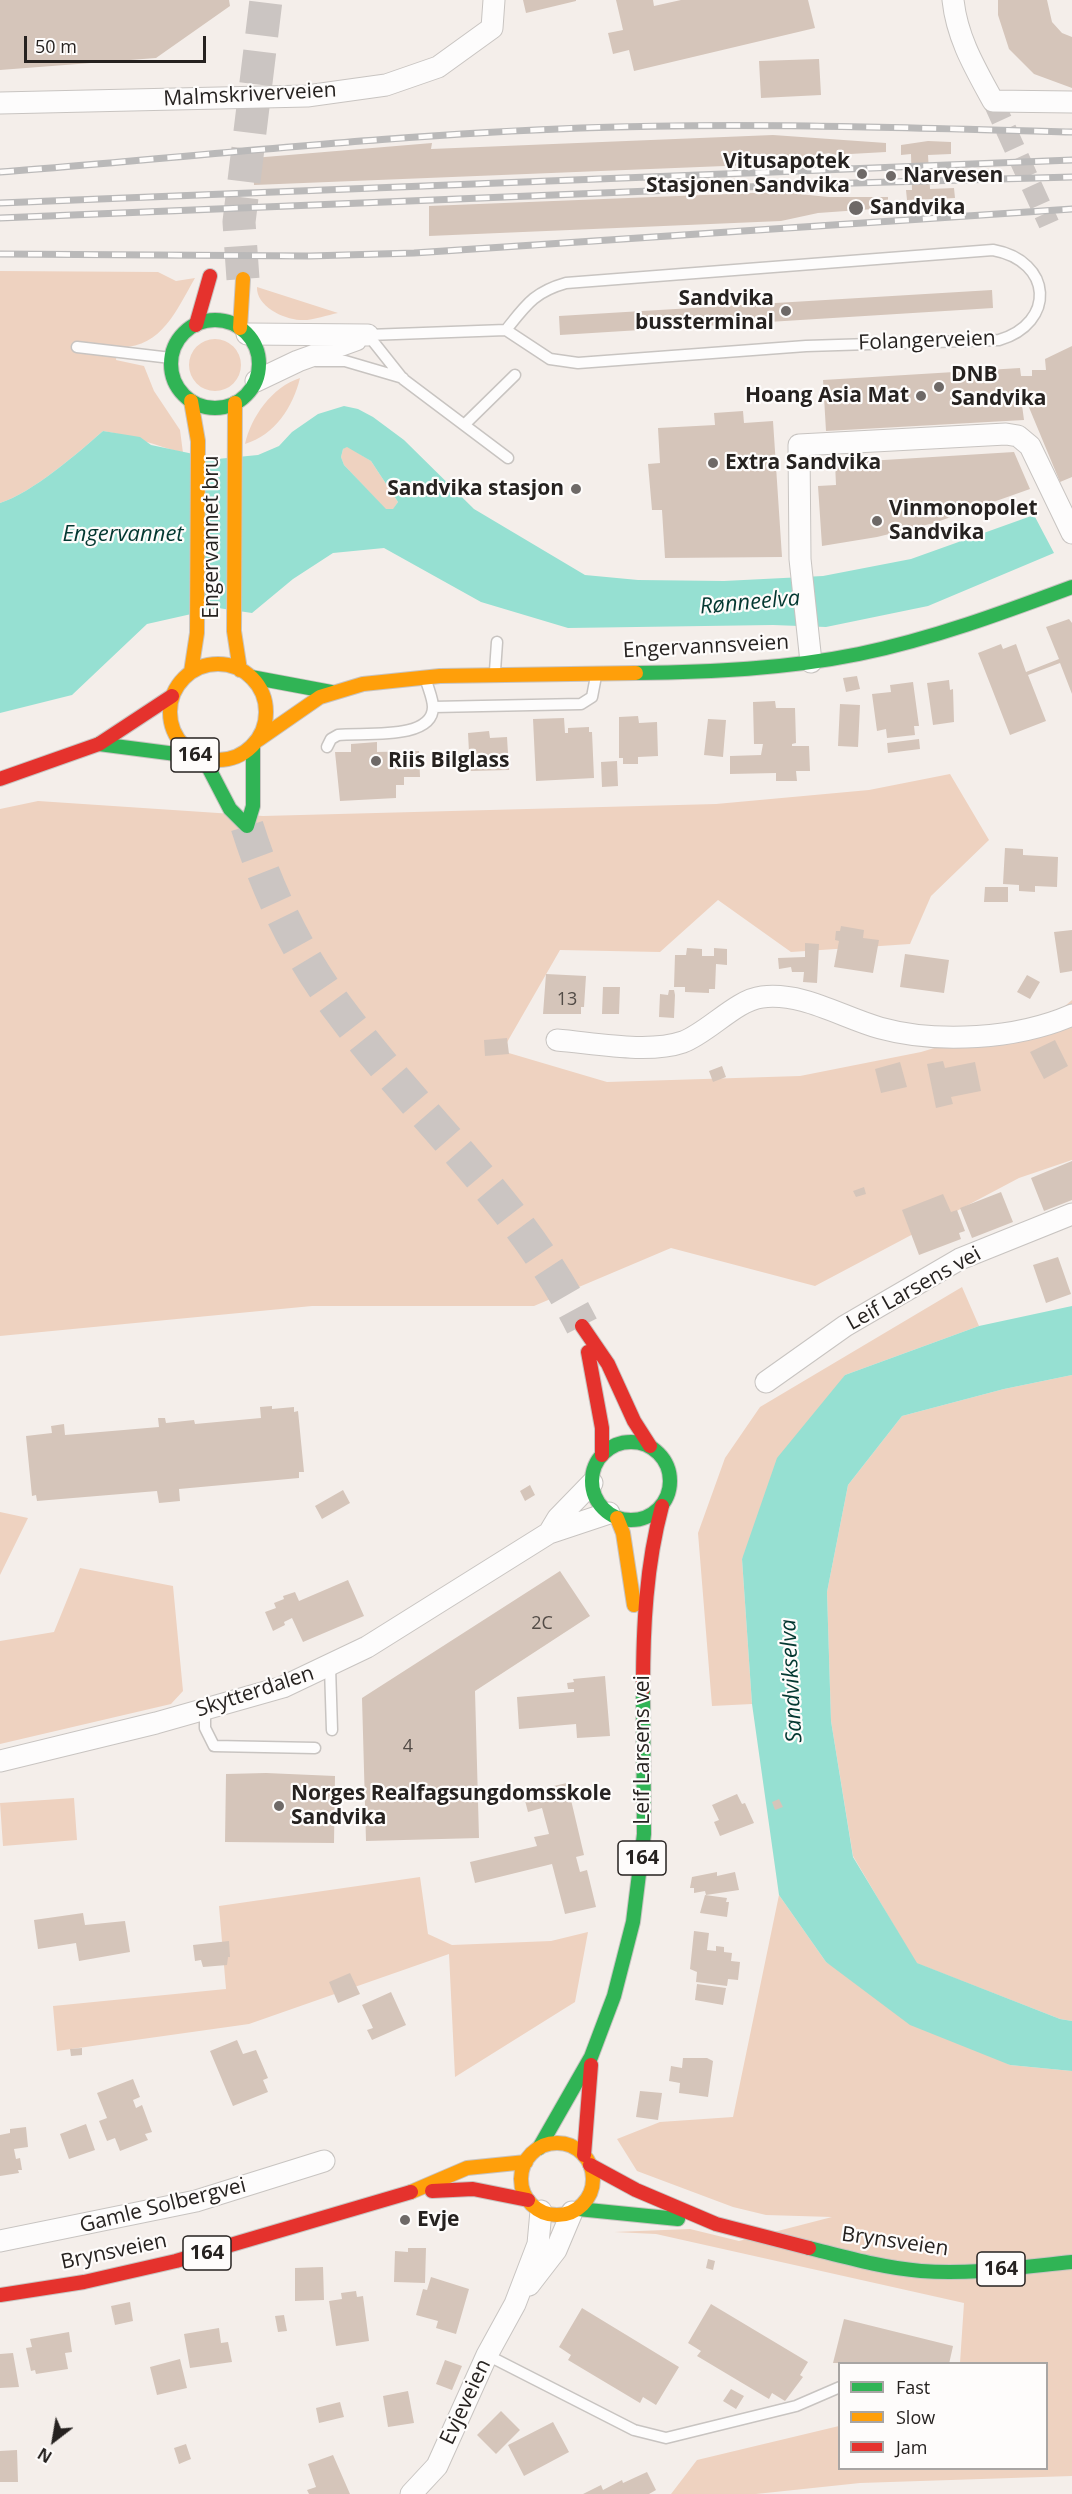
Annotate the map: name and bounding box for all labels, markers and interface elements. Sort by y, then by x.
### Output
scale bar [27,24,208,62]
text: 50 m [35,34,77,58]
street label: Malmskriverveien [163,78,337,112]
place label: Vitusapotek Stasjonen Sandvika [646,149,850,199]
place label: Narvesen [903,163,1003,189]
marker: Vitusapotek Stasjonen Sandvika [855,167,869,181]
marker: Narvesen [884,169,898,183]
place label: Sandvika [870,195,965,221]
marker: Sandvika [847,199,865,217]
place label: Sandvika bussterminal [635,286,774,336]
marker: Sandvika bussterminal [779,304,793,318]
street label: Folangerveien [858,326,996,356]
place label: DNB Sandvika [951,362,1046,412]
marker: DNB Sandvika [932,380,946,394]
place label: Hoang Asia Mat [745,383,909,409]
marker: Hoang Asia Mat [914,389,928,403]
place label: Extra Sandvika [725,450,881,476]
street label: Engervannet bru [199,455,225,619]
marker: Extra Sandvika [706,456,720,470]
place label: Sandvika stasjon [387,476,564,502]
marker: Sandvika stasjon [569,482,583,496]
place label: Vinmonopolet Sandvika [889,496,1038,546]
marker: Vinmonopolet Sandvika [870,514,884,528]
water label: Engervannet [62,522,184,548]
water label: Rønneelva [699,585,801,621]
street label: Engervannsveien [622,630,790,664]
road number: 164 [171,738,219,772]
place label: Riis Bilglass [388,748,509,774]
marker: Riis Bilglass [369,754,383,768]
house number: 13 [557,989,577,1011]
street label: Leif Larsens vei [843,1242,985,1336]
house number: 2C [531,1613,553,1635]
water label: Sandvikselva [776,1618,808,1744]
street label: Skytterdalen [193,1661,317,1723]
street label: Leif Larsens vei [630,1675,656,1825]
house number: 4 [403,1736,413,1758]
place label: Norges Realfagsungdomsskole Sandvika [291,1781,611,1831]
marker: Norges Realfagsungdomsskole Sandvika [272,1799,286,1813]
road number: 164 [618,1841,666,1875]
street label: Gamle Solbergvei [77,2173,249,2239]
place label: Evje [417,2207,460,2233]
marker: Evje [398,2213,412,2227]
street label: Brynsveien [840,2222,950,2262]
street label: Brynsveien [59,2228,169,2276]
road number: 164 [183,2236,231,2270]
road number: 164 [977,2252,1025,2286]
street label: Evjeveien [435,2355,497,2449]
legend [838,2362,1048,2470]
text: Fast [896,2375,930,2399]
text: Slow [896,2405,935,2429]
north arrow [24,2410,84,2470]
text: Jam [896,2435,928,2459]
text: N [33,2443,56,2468]

